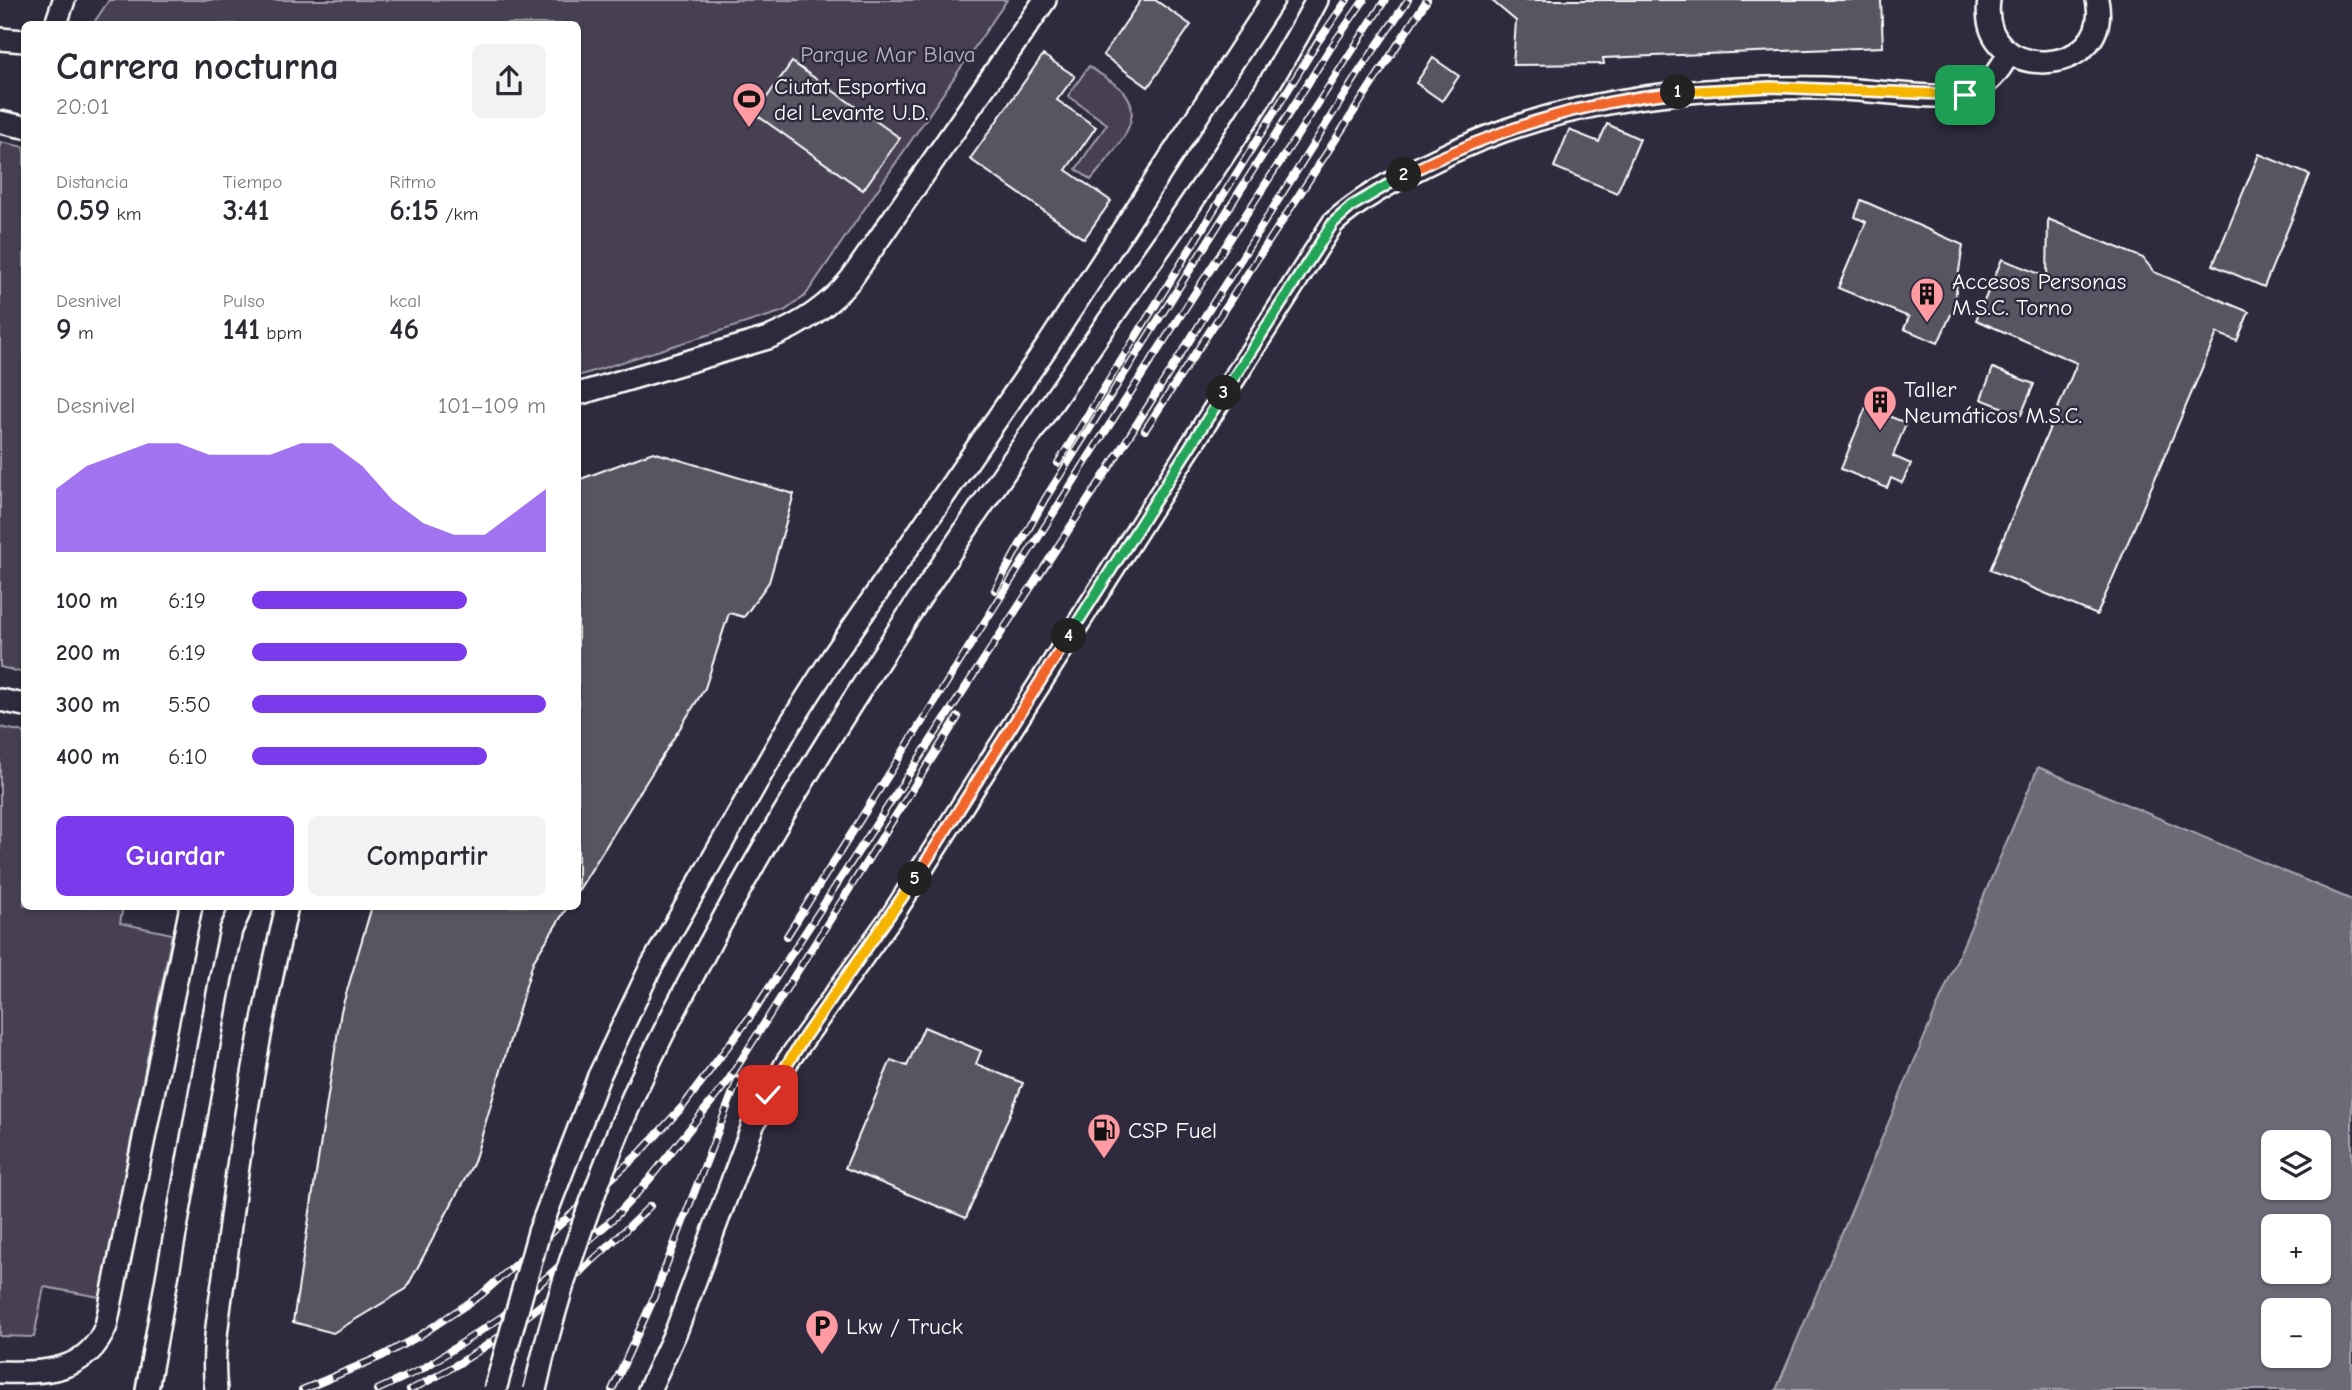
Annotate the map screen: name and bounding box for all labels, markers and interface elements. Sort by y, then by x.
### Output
park label: Parque Mar Blava [800,41,976,68]
button: share [472,44,546,118]
text: Carrera nocturna [56,45,339,89]
pin [1935,65,1995,125]
place label: Ciutat Esportiva del Levante U.D. [774,73,928,126]
pin: 1 [1660,74,1696,110]
icon: arrive [1946,76,1984,114]
sports icon: Ciutat Esportiva del Levante U.D. [730,80,768,129]
text: 1 [1674,80,1681,102]
text: 20:01 [56,93,109,120]
pin: 2 [1386,158,1422,192]
text: 2 [1399,163,1408,185]
text: Distancia [56,171,129,193]
text: Tiempo [223,171,282,193]
text: Ritmo [389,171,436,193]
text: 0.59 [56,193,110,228]
text: 3:41 [223,193,270,228]
text: 6:15 [389,193,439,228]
text: km [110,203,141,225]
text: /km [439,203,479,225]
place label: Accesos Personas M.S.C. Torno [1952,268,2126,321]
building icon: Accesos Personas M.S.C. Torno [1908,275,1946,324]
text: Desnivel [56,290,121,312]
text: Pulso [223,290,265,312]
text: kcal [389,290,421,312]
text: 9 [56,312,72,347]
text: 141 [223,312,260,347]
text: 46 [389,312,419,347]
text: m [72,322,94,344]
text: bpm [260,322,302,344]
pin: 3 [1206,376,1242,410]
place label: Taller Neumáticos M.S.C. [1904,376,2082,429]
text: 3 [1219,381,1228,403]
building icon: Taller Neumáticos M.S.C. [1861,383,1899,432]
text: Desnivel [56,392,135,419]
text: 101–109 m [438,392,546,419]
text: 100 m [56,587,118,614]
text: 6:19 [168,587,206,614]
pin: 4 [1052,618,1086,654]
text: 4 [1064,624,1073,646]
text: 200 m [56,639,120,666]
text: 6:19 [168,639,206,666]
text: 300 m [56,691,120,718]
text: 5:50 [168,691,211,718]
text: 400 m [56,743,120,770]
text: 6:10 [168,743,208,770]
button: Guardar [56,816,294,896]
button: Compartir [308,816,546,896]
pin: 5 [898,862,932,896]
text: 5 [909,867,920,889]
pin [738,1065,798,1125]
icon: check [749,1076,787,1114]
fuel station icon: CSP Fuel [1085,1111,1123,1160]
place label: CSP Fuel [1128,1117,1217,1144]
map controls [2261,1130,2331,1368]
button: layers [2261,1130,2331,1200]
button: + [2261,1214,2331,1284]
button: − [2261,1298,2331,1368]
parking icon: Lkw / Truck [803,1307,841,1356]
place label: Lkw / Truck [846,1313,963,1340]

